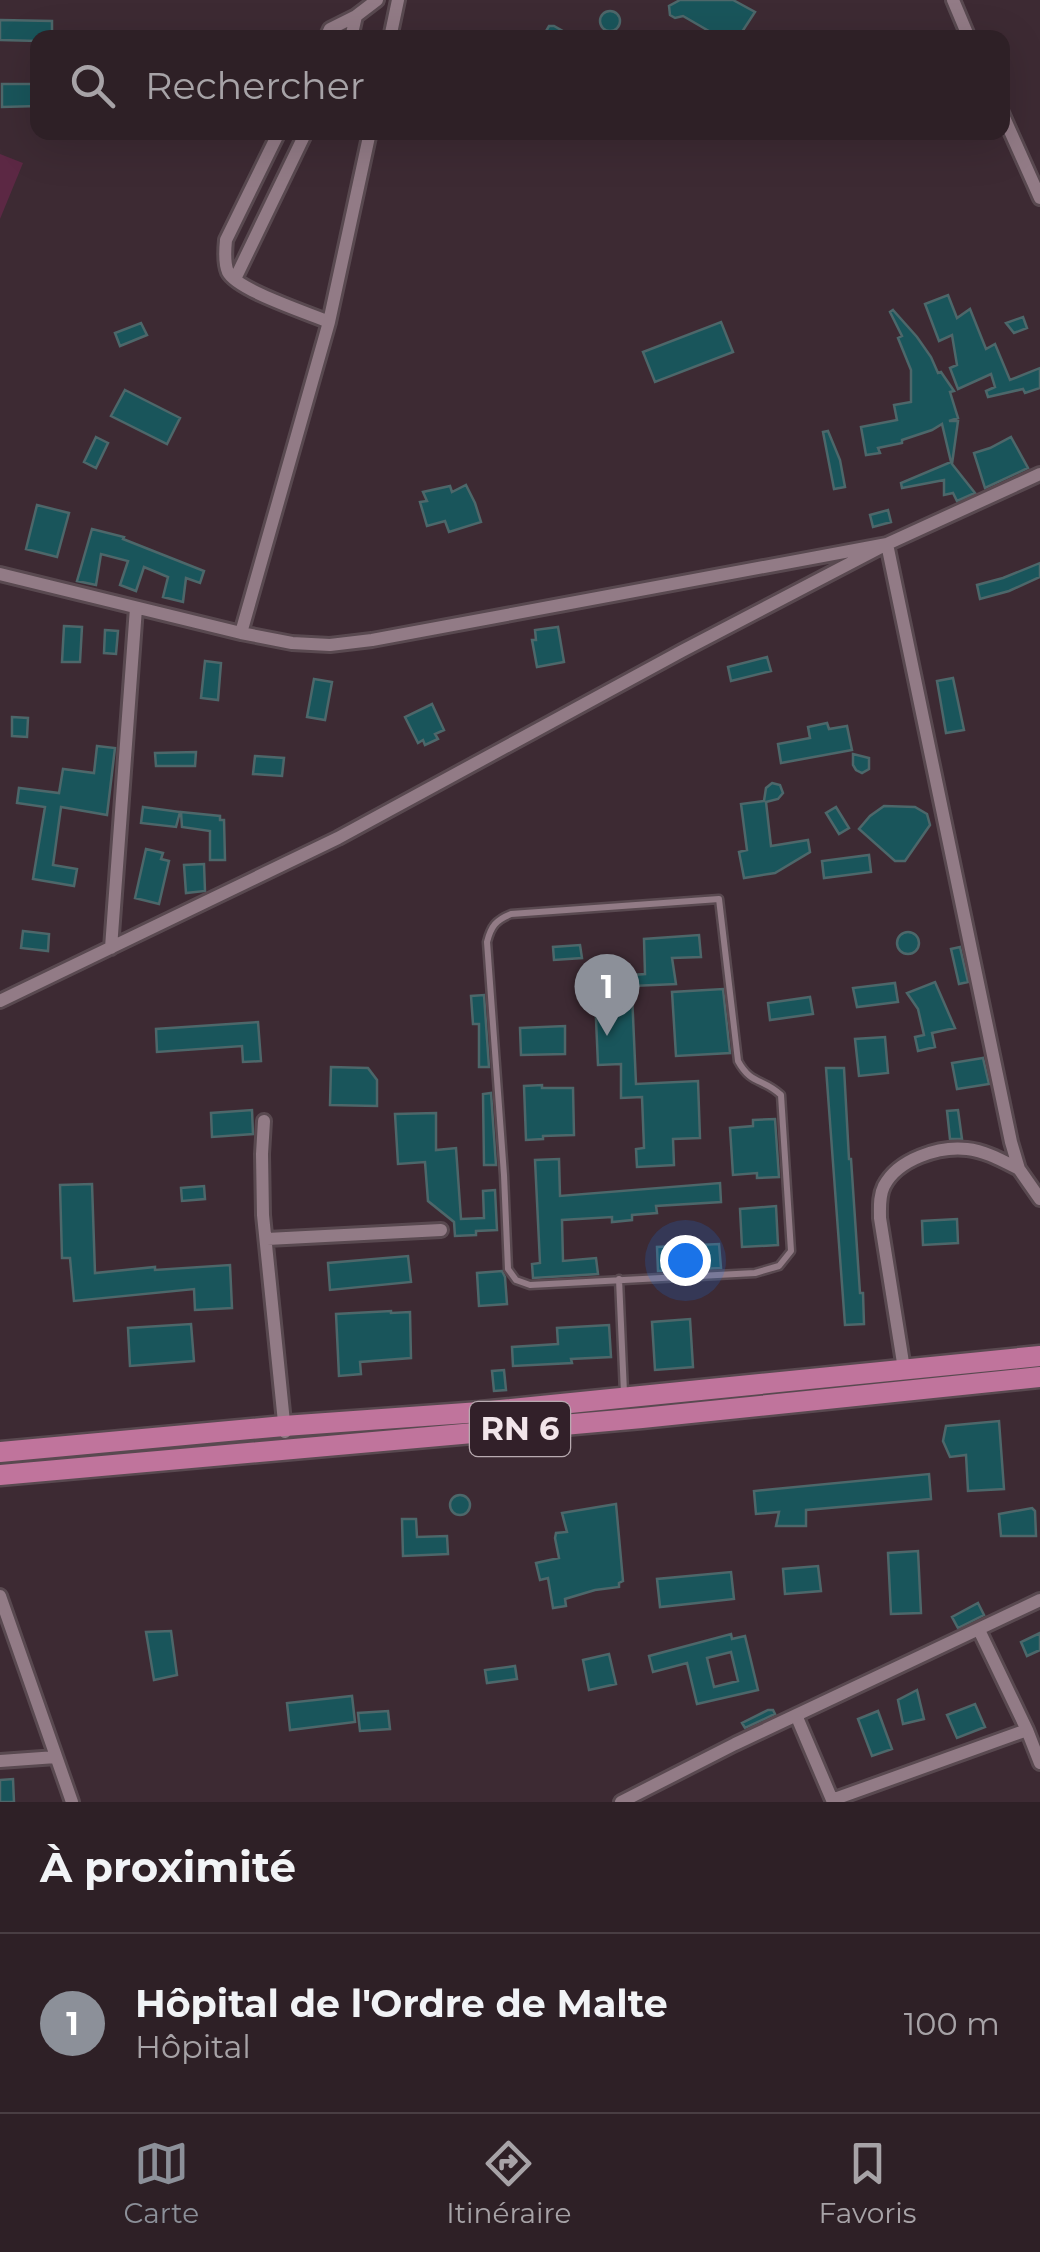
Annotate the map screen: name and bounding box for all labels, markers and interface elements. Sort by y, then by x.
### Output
search box [30,30,1010,140]
icon: search [65,58,120,113]
text: Rechercher [145,62,365,109]
pin: 1 [574,954,640,1036]
your location [660,1235,711,1286]
road number: RN 6 [470,1402,570,1456]
text: À proximité [40,1841,296,1893]
text: Hôpital de l'Ordre de Malte [135,1980,668,2027]
text: 1 [66,2004,79,2043]
text: 100 m [904,2004,1000,2043]
text: Hôpital [135,2027,251,2066]
tab: Carte [124,2136,199,2230]
tab: Itinéraire [446,2136,571,2230]
tab: Favoris [819,2136,916,2230]

